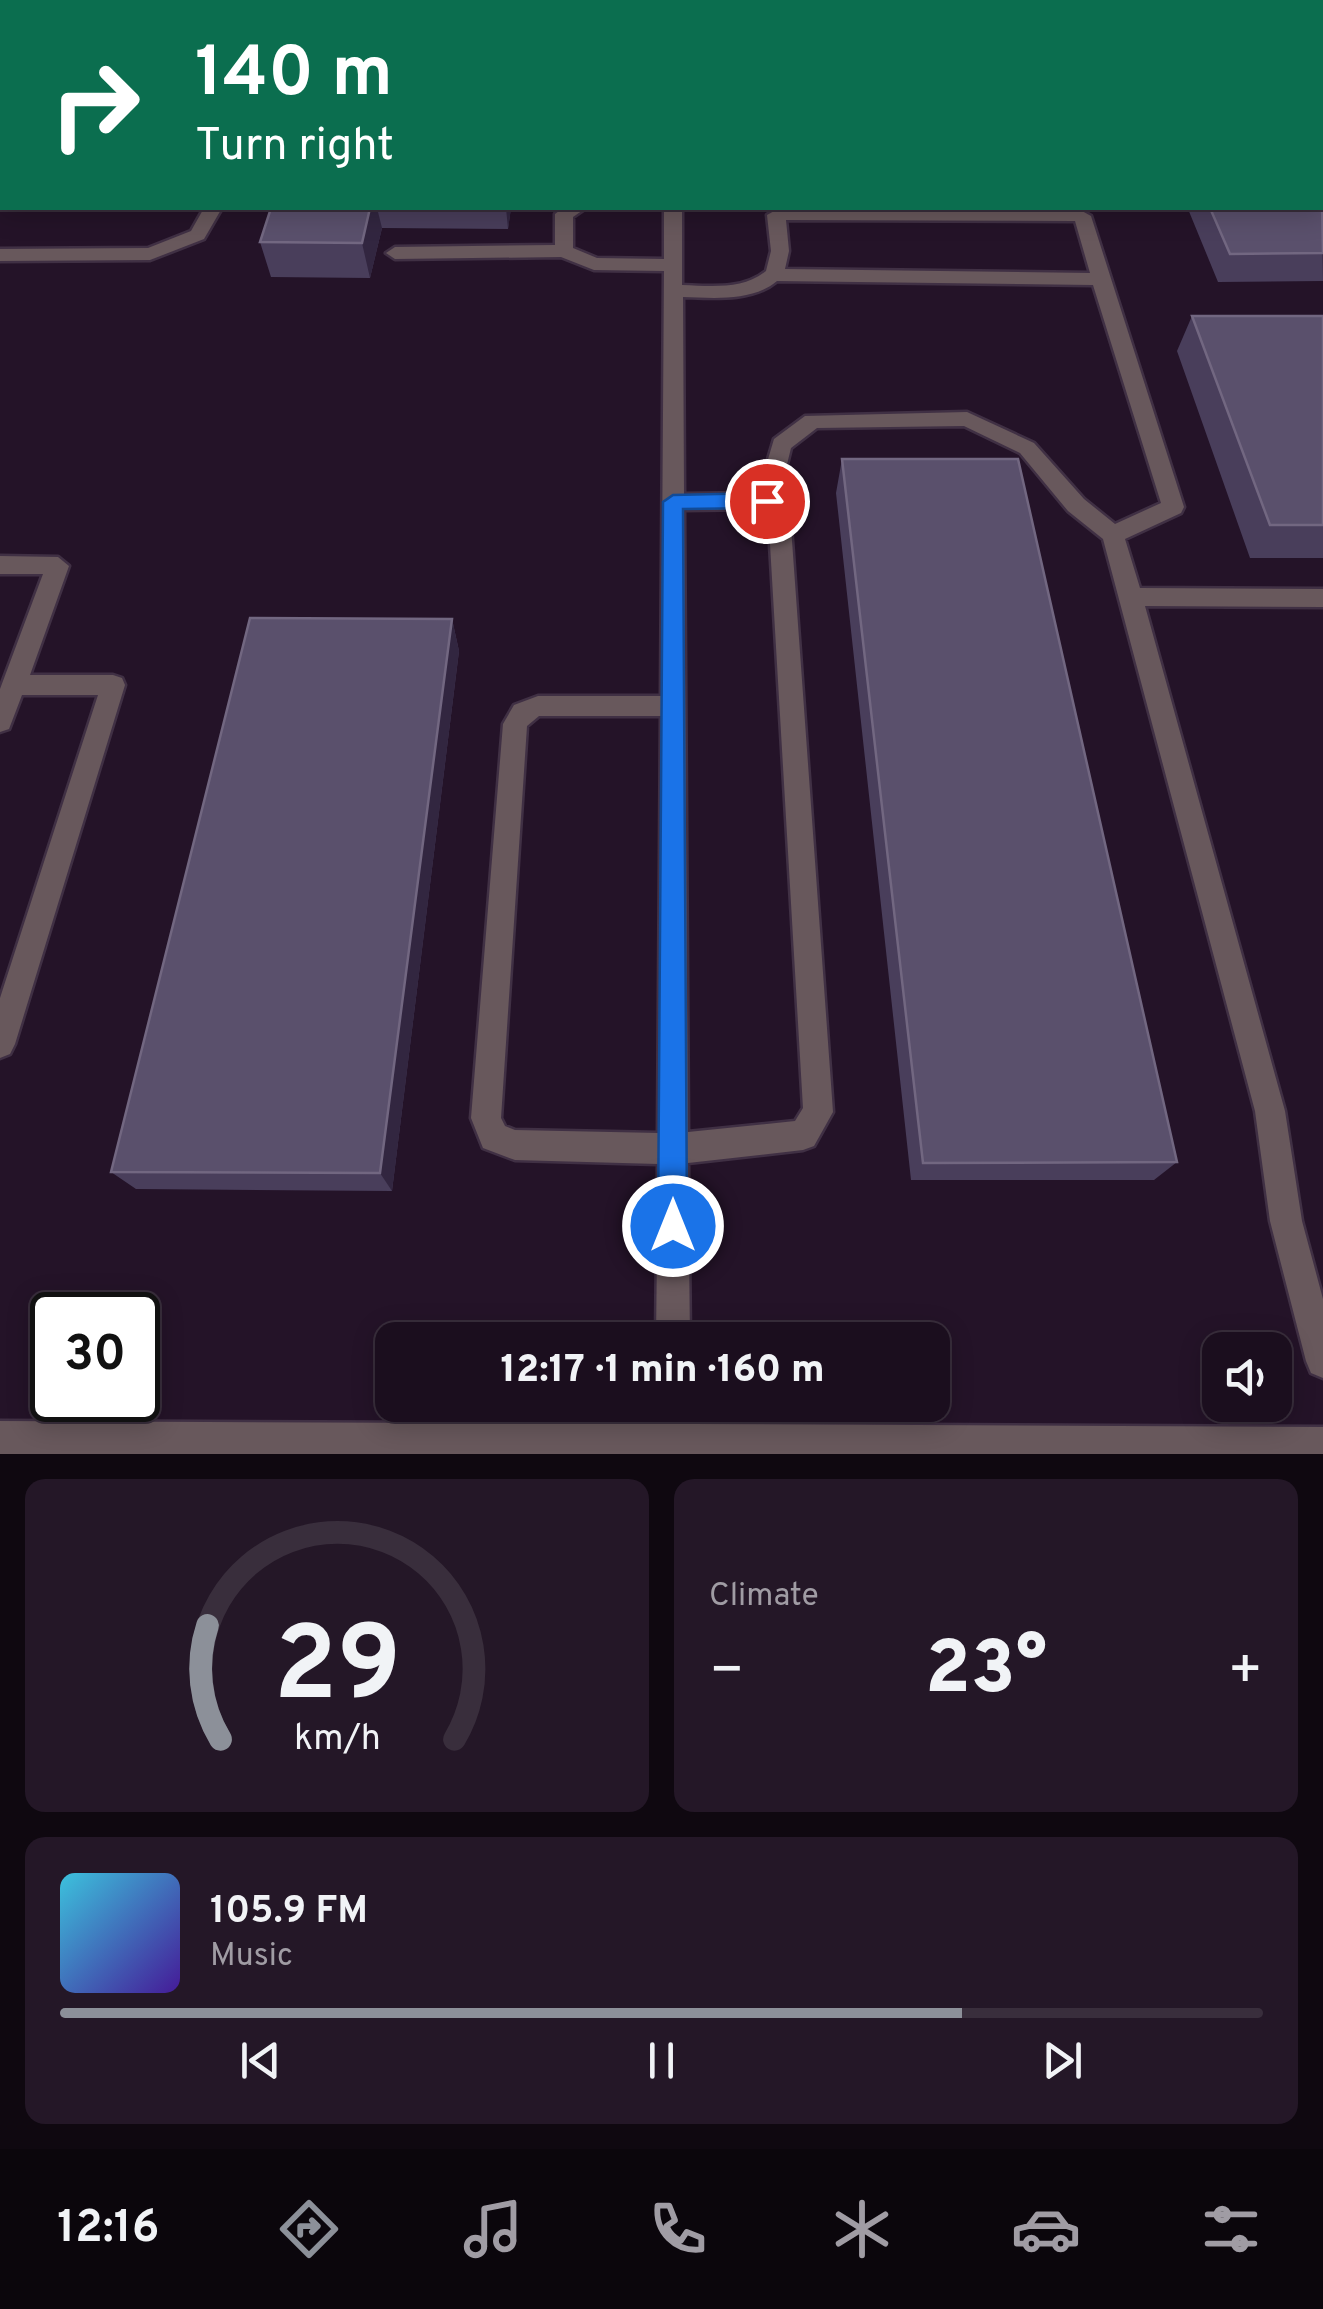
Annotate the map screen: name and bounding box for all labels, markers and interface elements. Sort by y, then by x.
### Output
text: 140 m [195,32,393,121]
icon: right [30,40,160,170]
text: Turn right [195,119,394,176]
pin [725,459,810,544]
icon: arrive [740,474,795,529]
position arrow [621,1174,725,1278]
speed limit sign: 30 [30,1292,160,1422]
map controls [1202,1332,1292,1422]
button: sound [1202,1332,1292,1422]
text: 12:17 · 1 min · 160 m [500,1347,825,1396]
text: Climate [709,1577,819,1617]
text: 29 [273,1605,401,1737]
text: 23° [925,1625,1047,1720]
text: − [709,1638,744,1708]
text: + [1228,1638,1263,1708]
text: km/h [294,1717,380,1763]
text: 105.9 FM [210,1888,368,1937]
text: Music [210,1937,293,1977]
icon: previous [233,2033,288,2088]
icon: pause [634,2033,689,2088]
icon: next [1035,2033,1090,2088]
icon: directions [274,2194,344,2264]
icon: music [458,2194,528,2264]
icon: phone [643,2194,713,2264]
icon: climate [827,2194,897,2264]
icon: car [1011,2194,1081,2264]
icon: filters [1196,2194,1266,2264]
text: 12:16 [57,2201,159,2258]

